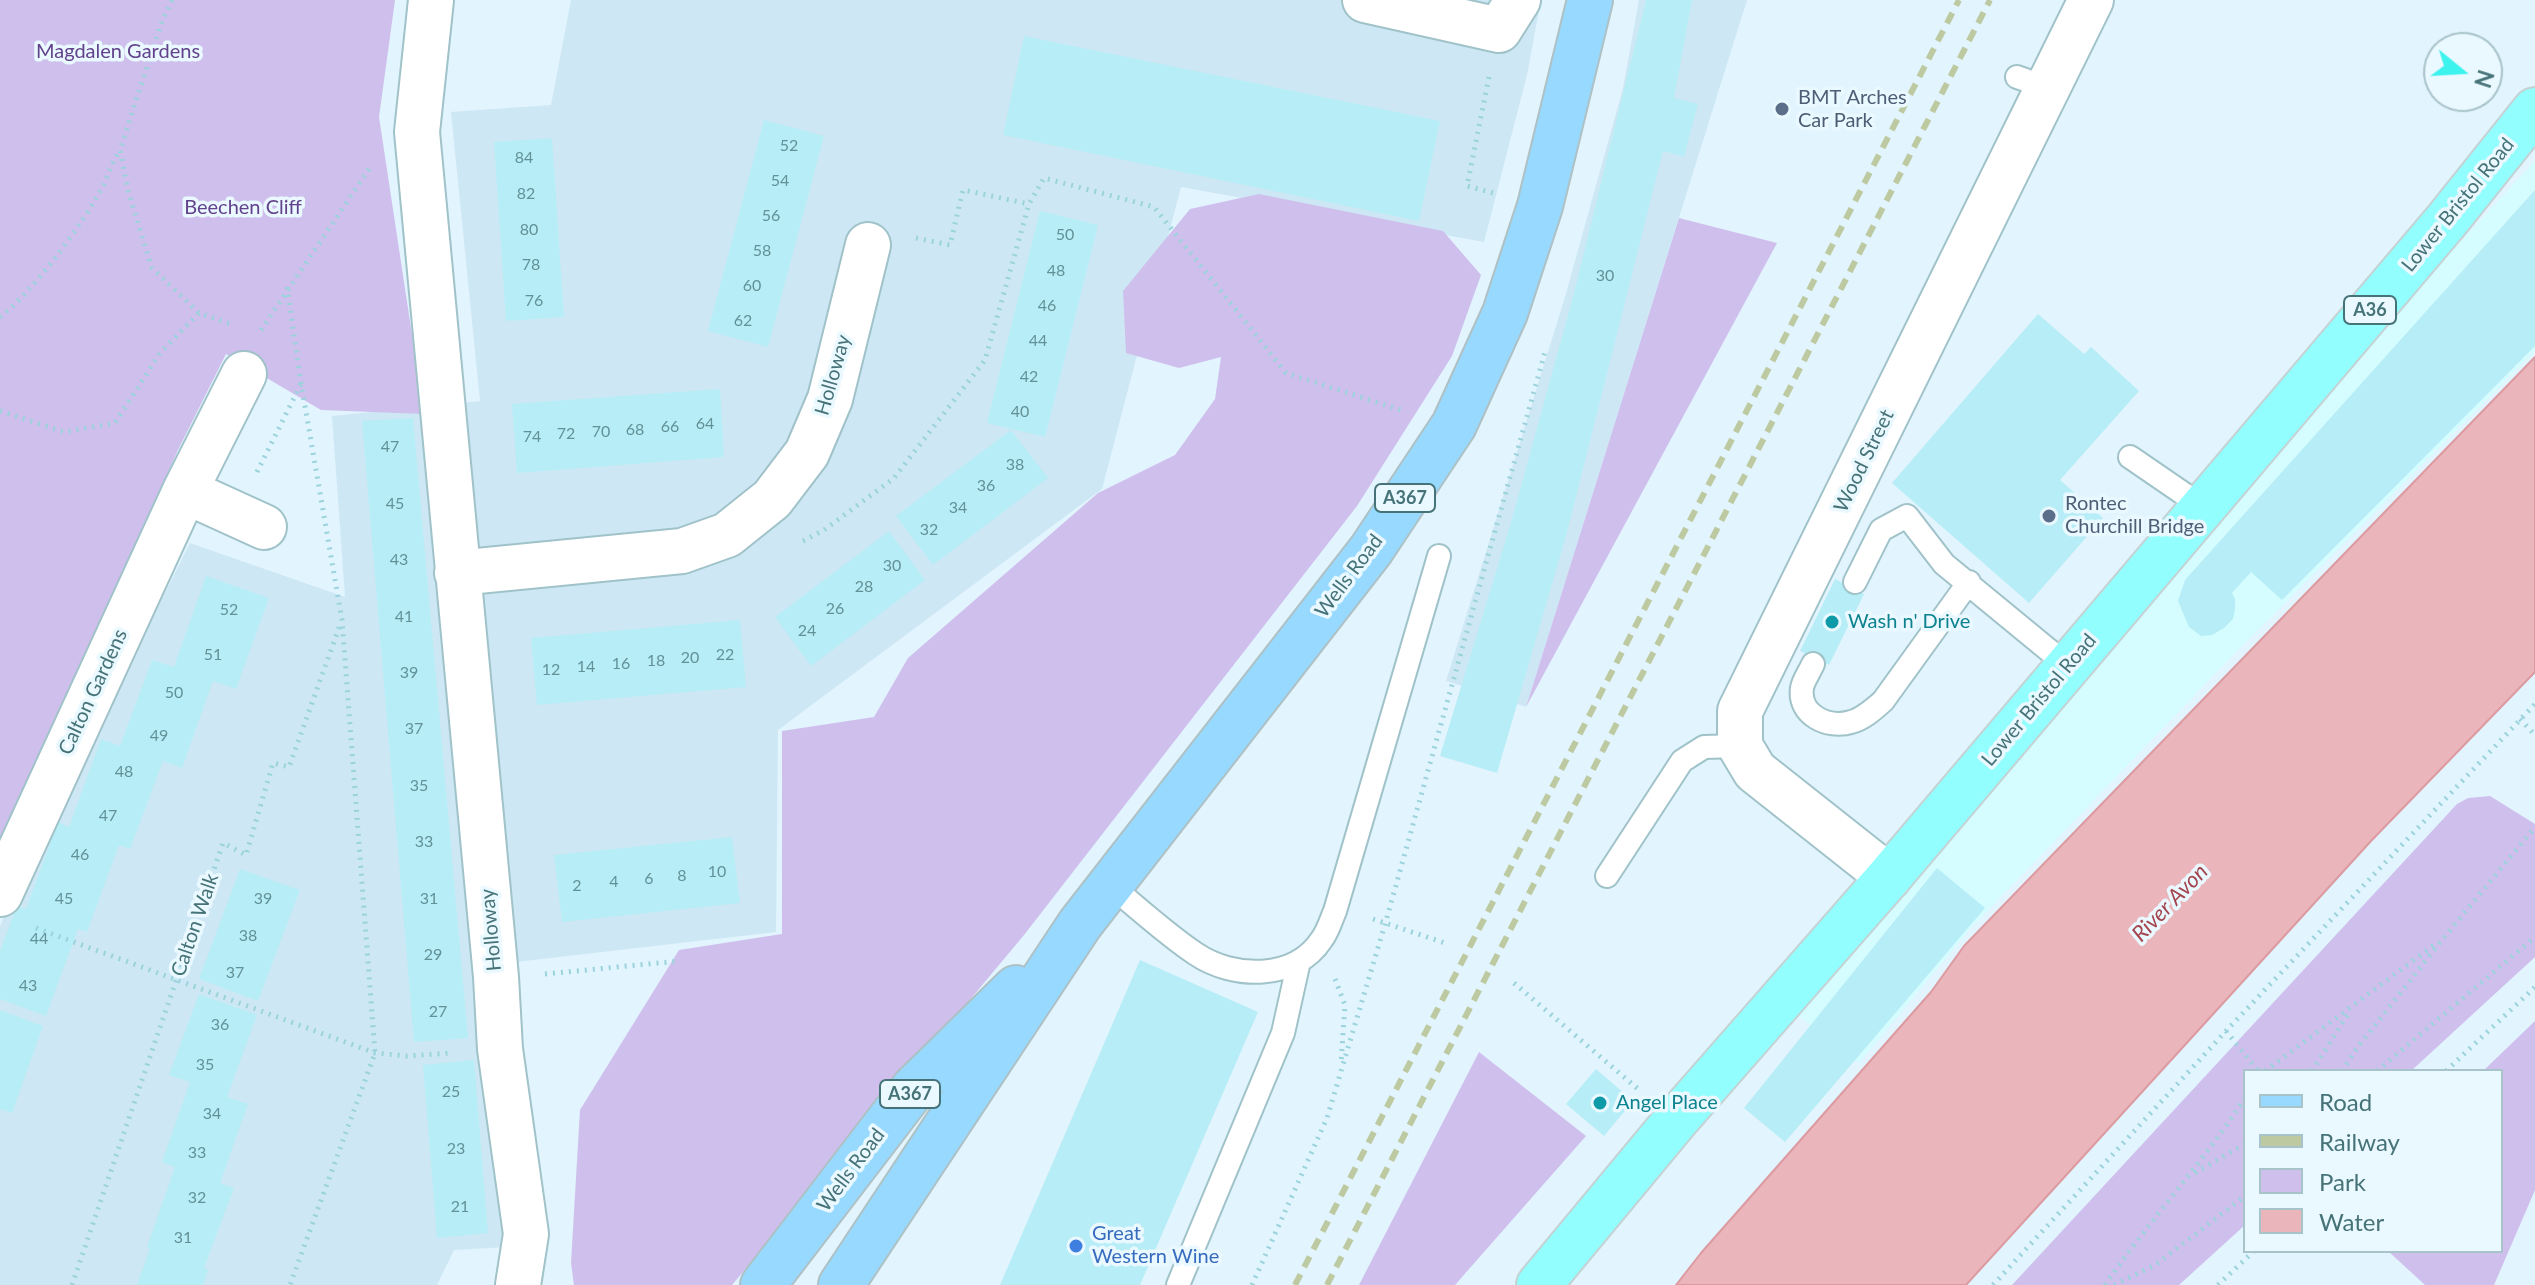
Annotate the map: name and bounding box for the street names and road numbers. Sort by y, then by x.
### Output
street label: Lower Bristol Road [2397,133,2519,277]
road number: A36 [2344,296,2396,324]
street label: Holloway [810,332,856,418]
street label: Wood Street [1829,406,1899,516]
road number: A367 [1375,484,1435,512]
street label: Wells Road [1310,530,1388,622]
street label: Calton Gardens [53,625,133,759]
street label: Lower Bristol Road [1977,629,2101,771]
street label: Calton Walk [166,870,224,980]
street label: Holloway [475,888,507,972]
road number: A367 [880,1080,940,1108]
street label: Wells Road [812,1124,890,1216]

